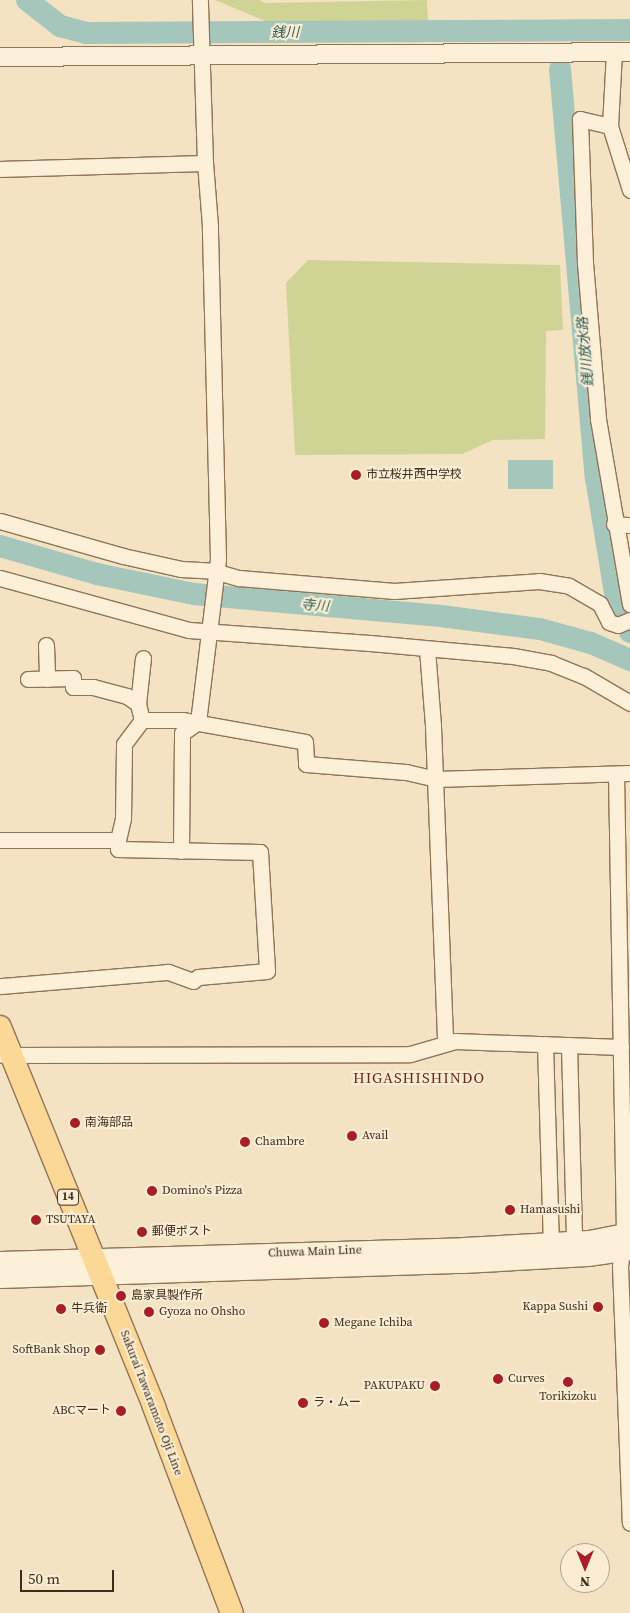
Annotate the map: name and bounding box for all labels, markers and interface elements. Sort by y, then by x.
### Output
water label: 銭川 [271,24,299,40]
water label: 銭川放水路 [574,316,596,388]
place label: 市立桜井西中学校 [366,468,462,482]
marker: 市立桜井西中学校 [350,469,362,481]
water label: 寺川 [300,595,330,615]
district label: HIGASHISHINDO [351,1069,487,1087]
place label: 南海部品 [85,1116,133,1130]
marker: 南海部品 [69,1117,81,1129]
place label: Avail [362,1129,388,1143]
marker: Avail [346,1130,358,1142]
place label: Chambre [255,1135,305,1149]
marker: Chambre [239,1136,251,1148]
place label: Domino's Pizza [162,1184,243,1198]
marker: Domino's Pizza [146,1185,158,1197]
road number: 14 [57,1188,79,1206]
place label: Hamasushi [520,1203,580,1217]
marker: Hamasushi [504,1204,516,1216]
place label: TSUTAYA [46,1213,95,1227]
marker: TSUTAYA [30,1214,42,1226]
place label: 郵便ポスト [152,1225,212,1239]
marker: 郵便ポスト [136,1226,148,1238]
street label: Chuwa Main Line [268,1243,362,1261]
place label: 島家具製作所 [131,1289,203,1303]
marker: 島家具製作所 [115,1290,127,1302]
place label: Kappa Sushi [523,1300,588,1314]
marker: Kappa Sushi [592,1301,604,1313]
place label: 牛兵衛 [71,1302,107,1316]
marker: 牛兵衛 [55,1303,67,1315]
place label: Gyoza no Ohsho [159,1305,245,1319]
marker: Gyoza no Ohsho [143,1306,155,1318]
place label: Megane Ichiba [334,1316,413,1330]
marker: Megane Ichiba [318,1317,330,1329]
street label: Sakurai Tawaramoto Oji Line [117,1328,185,1478]
place label: SoftBank Shop [13,1343,90,1357]
marker: SoftBank Shop [94,1344,106,1356]
place label: Curves [508,1372,545,1386]
marker: Curves [492,1373,504,1385]
marker: Torikizoku [562,1376,574,1388]
place label: PAKUPAKU [364,1379,425,1393]
marker: PAKUPAKU [429,1380,441,1392]
place label: Torikizoku [539,1390,597,1404]
place label: ラ・ムー [313,1396,361,1410]
marker: ラ・ムー [297,1397,309,1409]
place label: ABCマート [52,1404,111,1418]
marker: ABCマート [115,1405,127,1417]
north arrow [560,1543,610,1593]
scale bar [22,1560,116,1592]
text: 50 m [28,1568,60,1589]
text: N [580,1572,590,1592]

